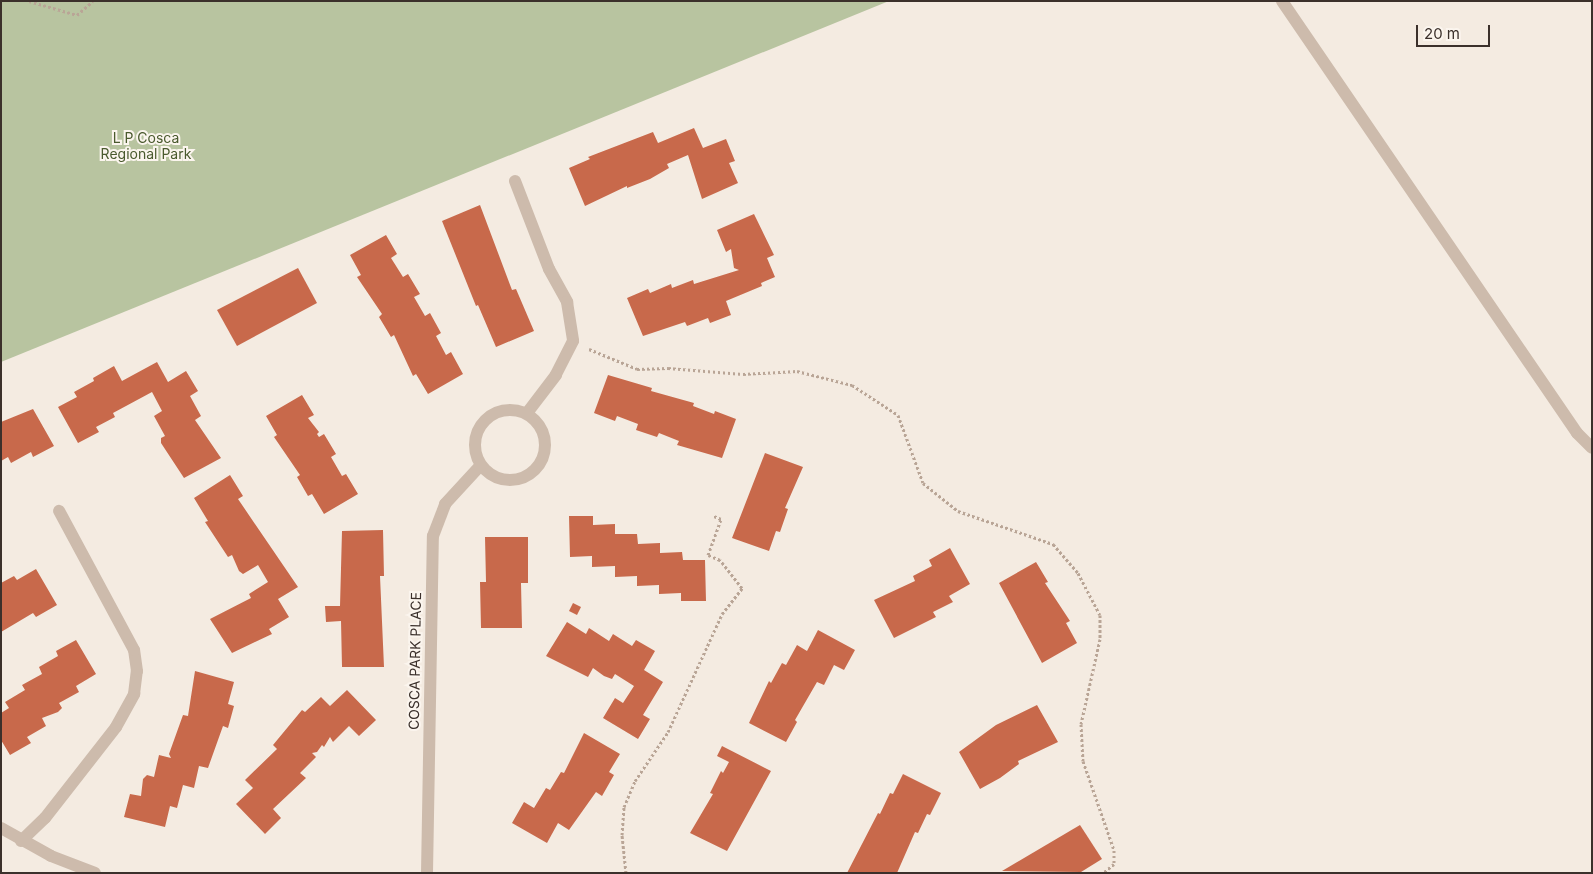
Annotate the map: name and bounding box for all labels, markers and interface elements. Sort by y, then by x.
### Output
scale bar [1418,15,1492,47]
text: 20 m [1424,24,1460,43]
park label: L P Cosca Regional Park [101,130,191,162]
street label: COSCA PARK PLACE [405,592,425,730]

